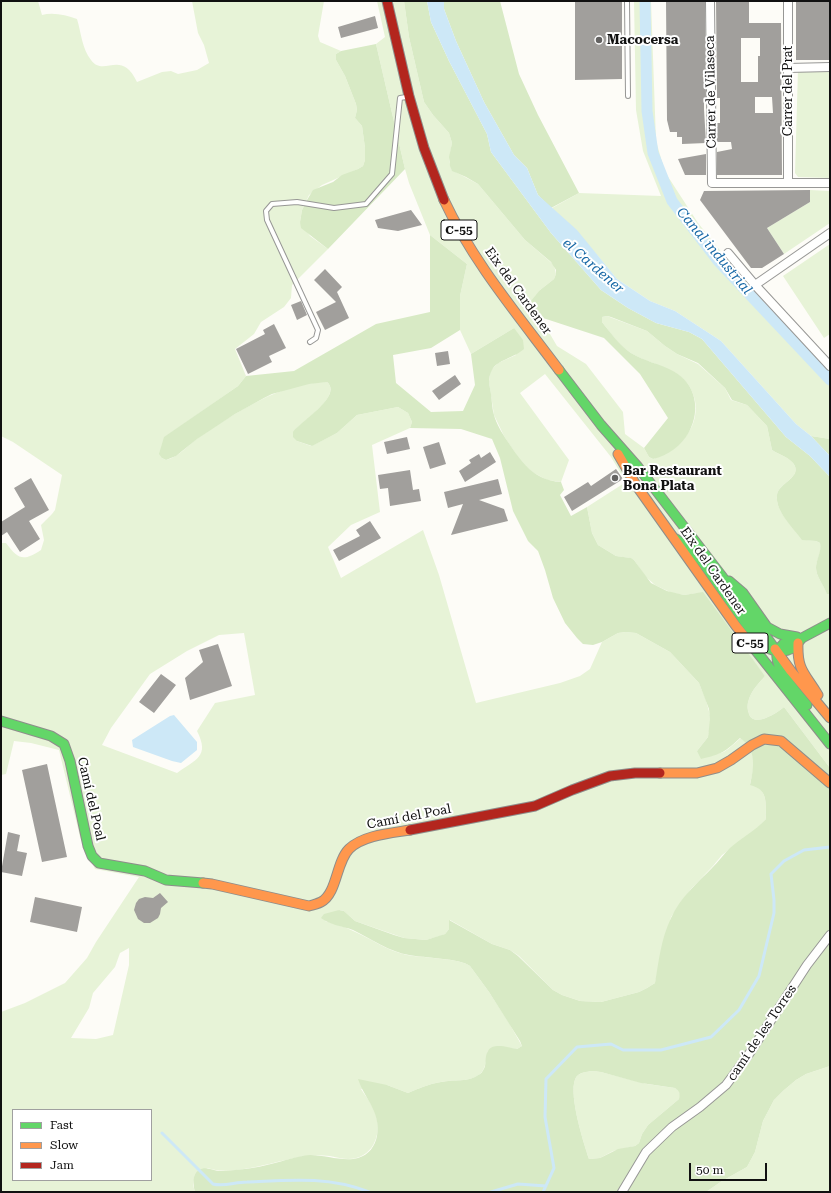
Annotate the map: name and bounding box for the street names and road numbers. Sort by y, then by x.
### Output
street label: Carrer de Vilaseca [702,35,720,149]
street label: Carrer del Prat [780,46,796,136]
road number: C-55 [441,220,477,240]
street label: Eix del Cardener [481,244,555,338]
street label: Eix del Cardener [677,524,749,618]
road number: C-55 [732,633,768,653]
street label: Camí del Poal [74,756,108,842]
street label: Camí del Poal [366,801,452,833]
street label: camí de les Torres [724,982,800,1084]

